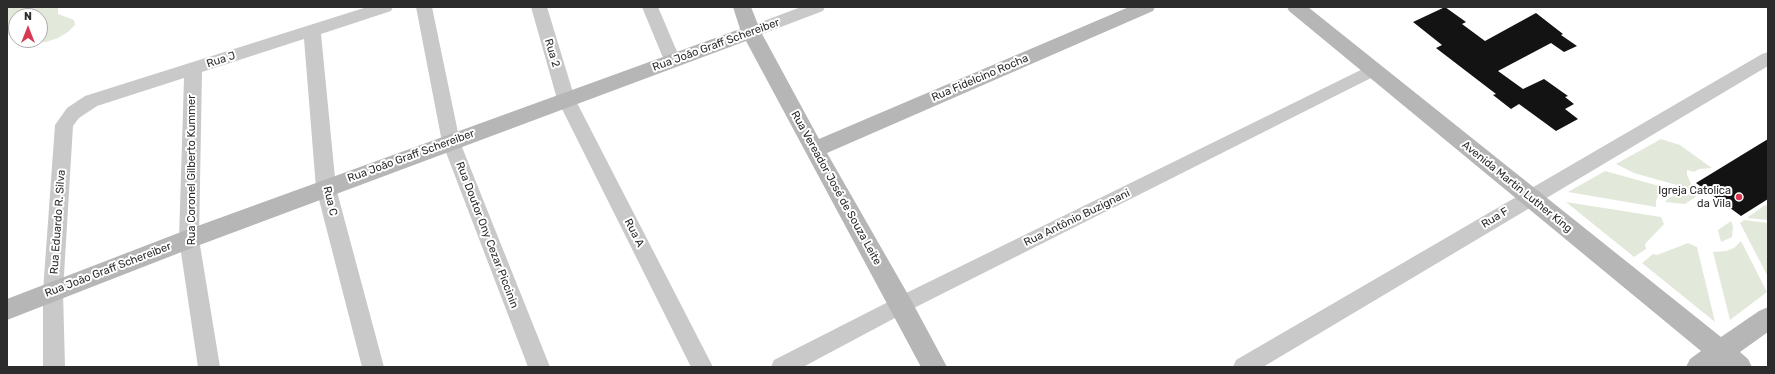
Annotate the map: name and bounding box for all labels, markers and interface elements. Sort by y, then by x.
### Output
north arrow [8,8,48,48]
text: N [24,10,32,23]
street label: Rua João Graff Schereiber [651,16,781,74]
street label: Rua 2 [541,37,563,69]
street label: Rua J [205,49,237,71]
street label: Rua Fidelcino Rocha [930,52,1030,104]
street label: Rua Coronel Gilberto Kummer [185,95,199,245]
street label: Rua Vereador José de Souza Leite [788,109,884,267]
street label: Rua João Graff Schereiber [346,127,476,185]
street label: Avenida Martin Luther King [1459,138,1575,236]
street label: Rua Doutor Ony Cezar Piccinin [453,160,521,310]
street label: Rua Eduardo R. Silva [48,169,68,275]
place label: Igreja Catolica da Vila [1658,184,1731,210]
street label: Rua C [320,185,340,217]
street label: Rua Antônio Buzignani [1022,187,1132,249]
marker: Igreja Catolica da Vila [1734,192,1744,202]
street label: Rua F [1479,205,1511,231]
street label: Rua A [621,217,647,249]
street label: Rua João Graff Schereiber [43,240,173,300]

